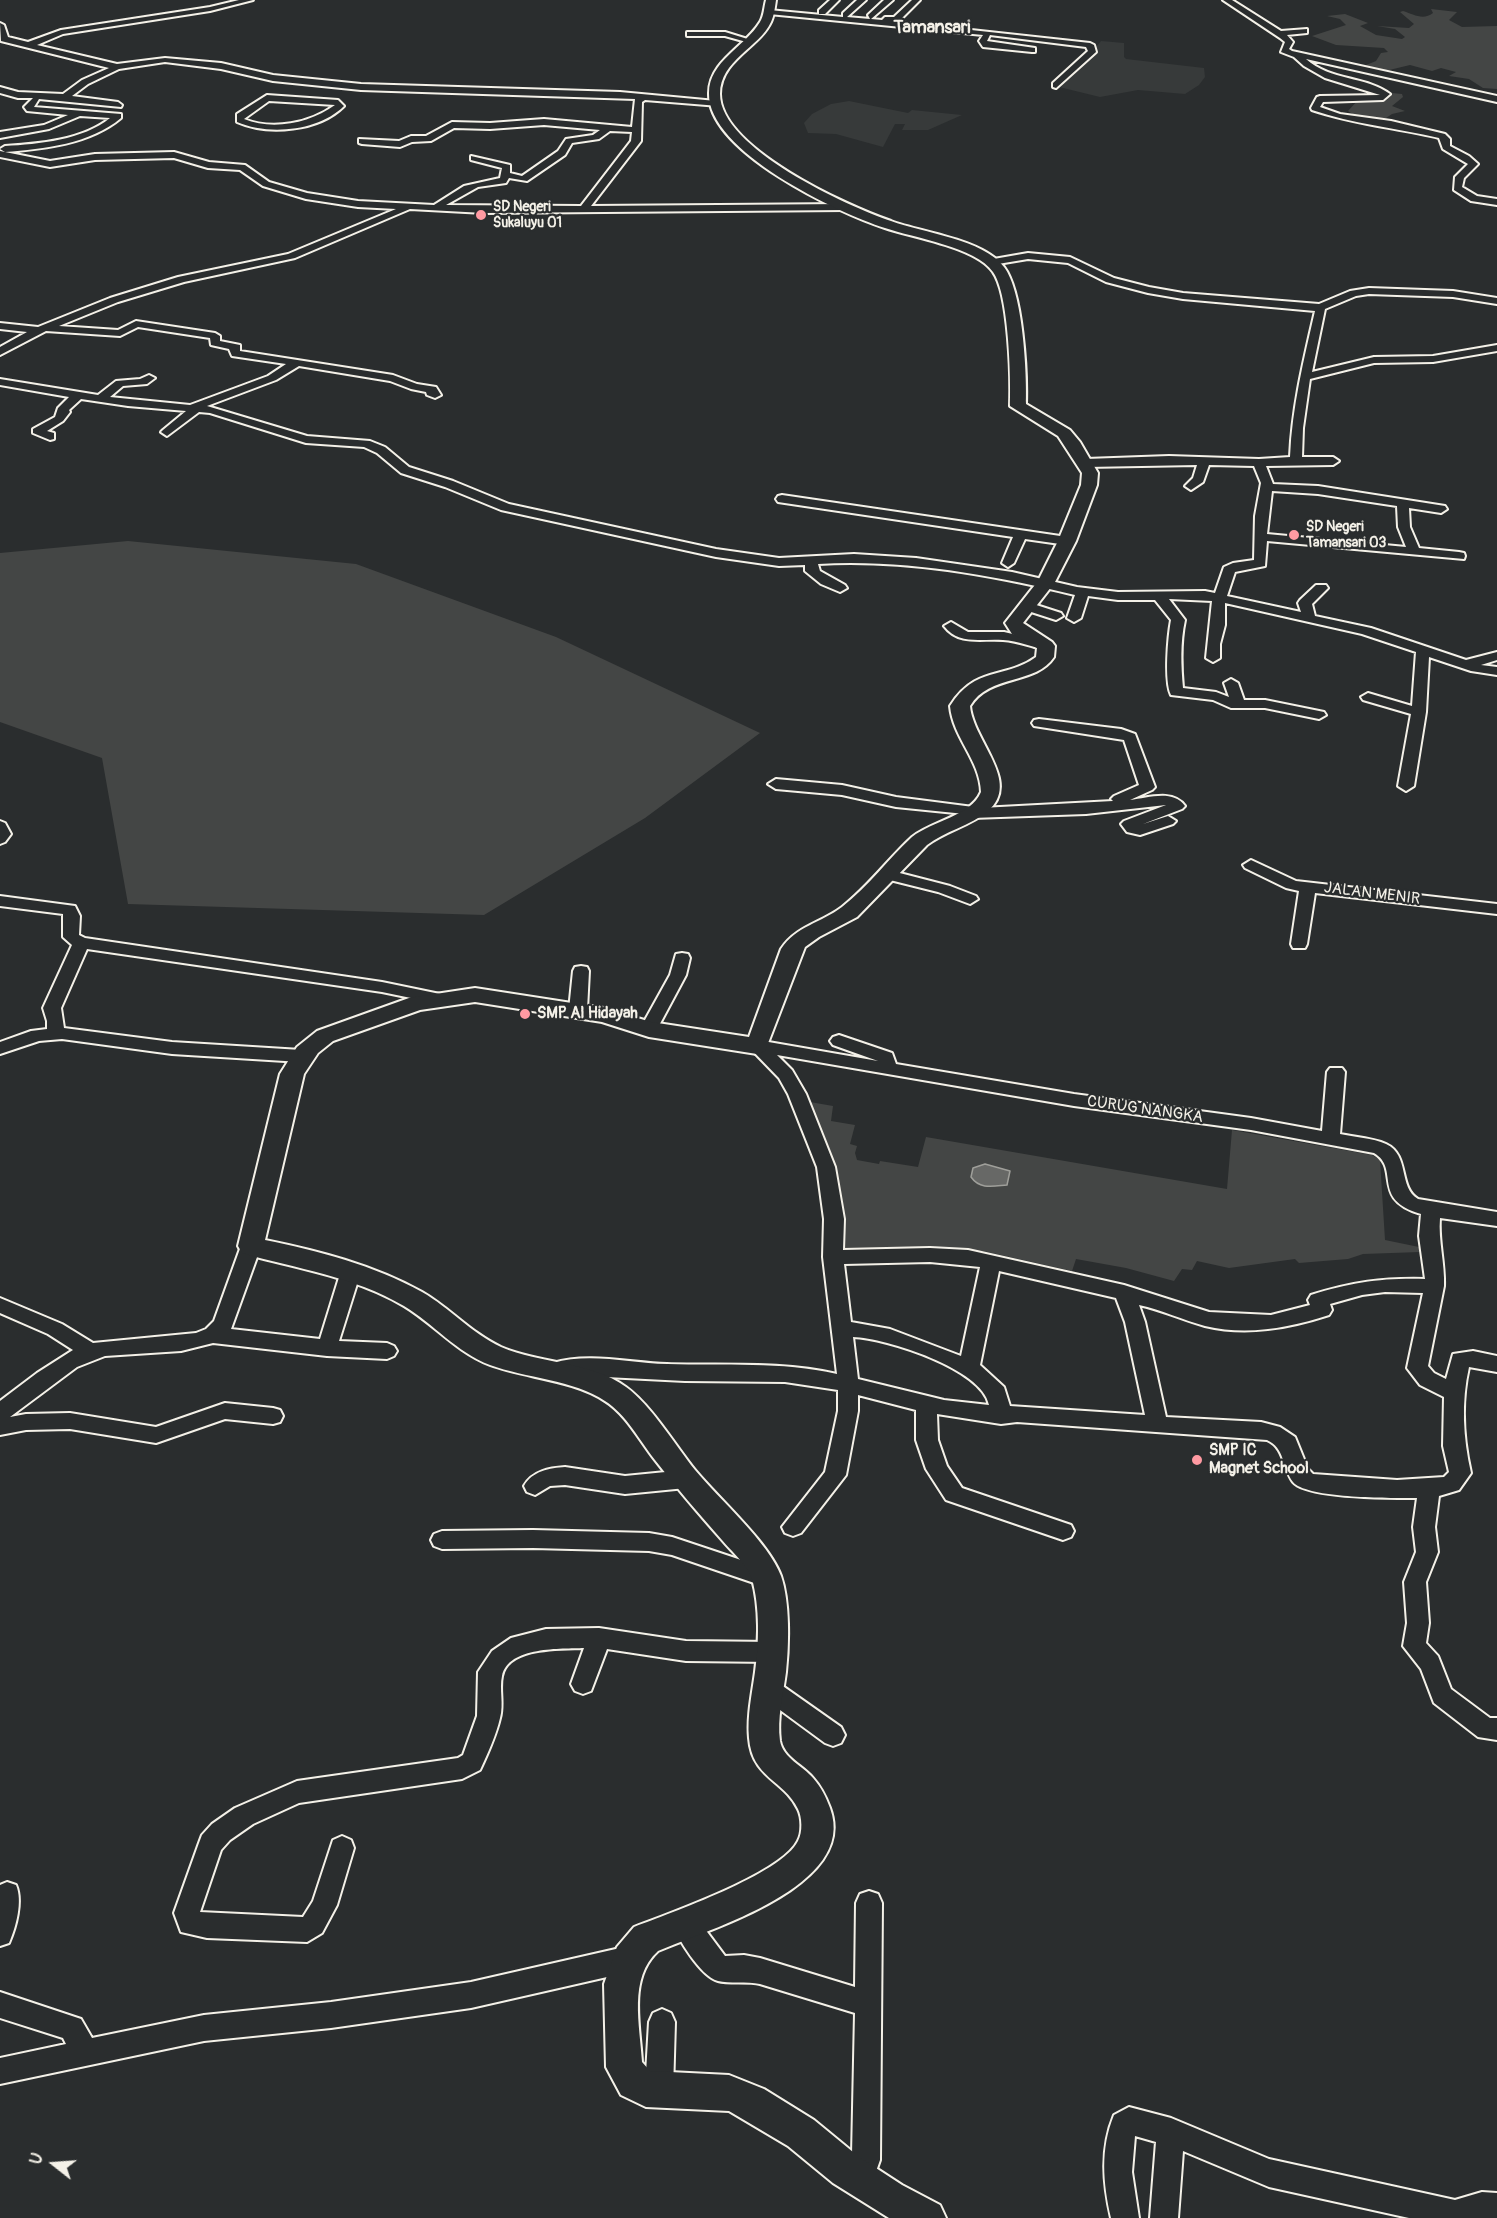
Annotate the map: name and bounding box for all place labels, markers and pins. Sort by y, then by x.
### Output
place label: SD Negeri Sukaluyu 01 [493,199,562,232]
marker: SD Negeri Sukaluyu 01 [474,208,488,222]
place label: SD Negeri Tamansari 03 [1306,519,1386,552]
marker: SD Negeri Tamansari 03 [1287,528,1301,542]
place label: SMP Al Hidayah [537,1004,638,1024]
marker: SMP Al Hidayah [518,1007,532,1021]
place label: SMP IC Magnet School [1209,1441,1309,1479]
marker: SMP IC Magnet School [1190,1453,1204,1467]

